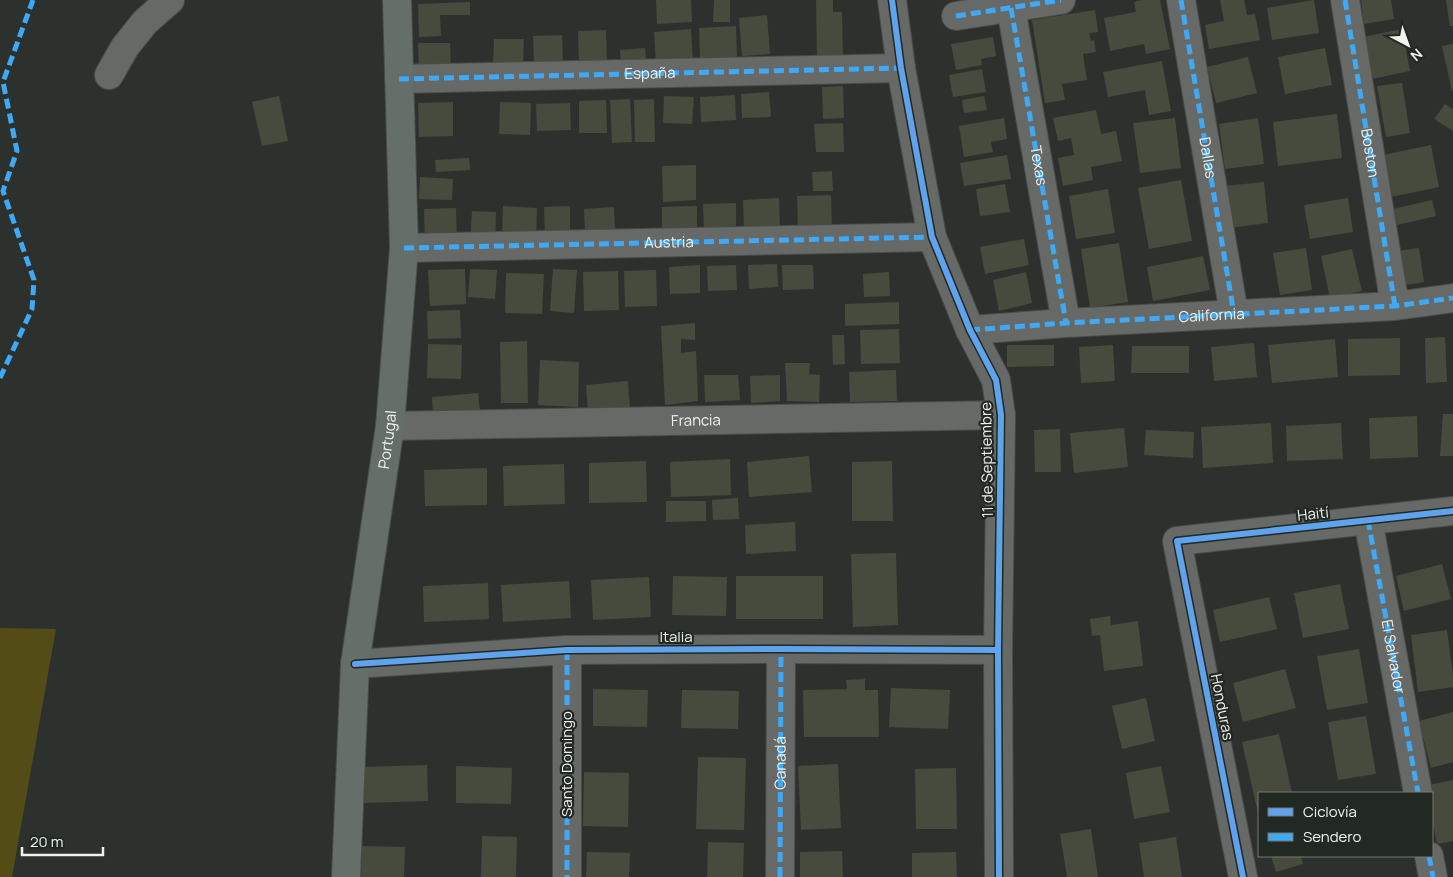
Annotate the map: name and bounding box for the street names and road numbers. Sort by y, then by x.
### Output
street label: España [624,62,676,84]
street label: Boston [1356,127,1385,179]
street label: Dallas [1194,135,1222,180]
street label: Texas [1025,144,1053,187]
street label: Austria [644,231,694,253]
street label: California [1178,303,1245,327]
street label: 11 de Septiembre [975,402,998,518]
street label: Portugal [373,409,401,470]
street label: Francia [671,409,721,431]
street label: Haití [1296,501,1330,526]
street label: El Salvador [1376,618,1411,696]
street label: Italia [659,626,693,647]
street label: Honduras [1206,672,1239,742]
street label: Santo Domingo [556,711,577,817]
street label: Canadá [769,736,791,790]

